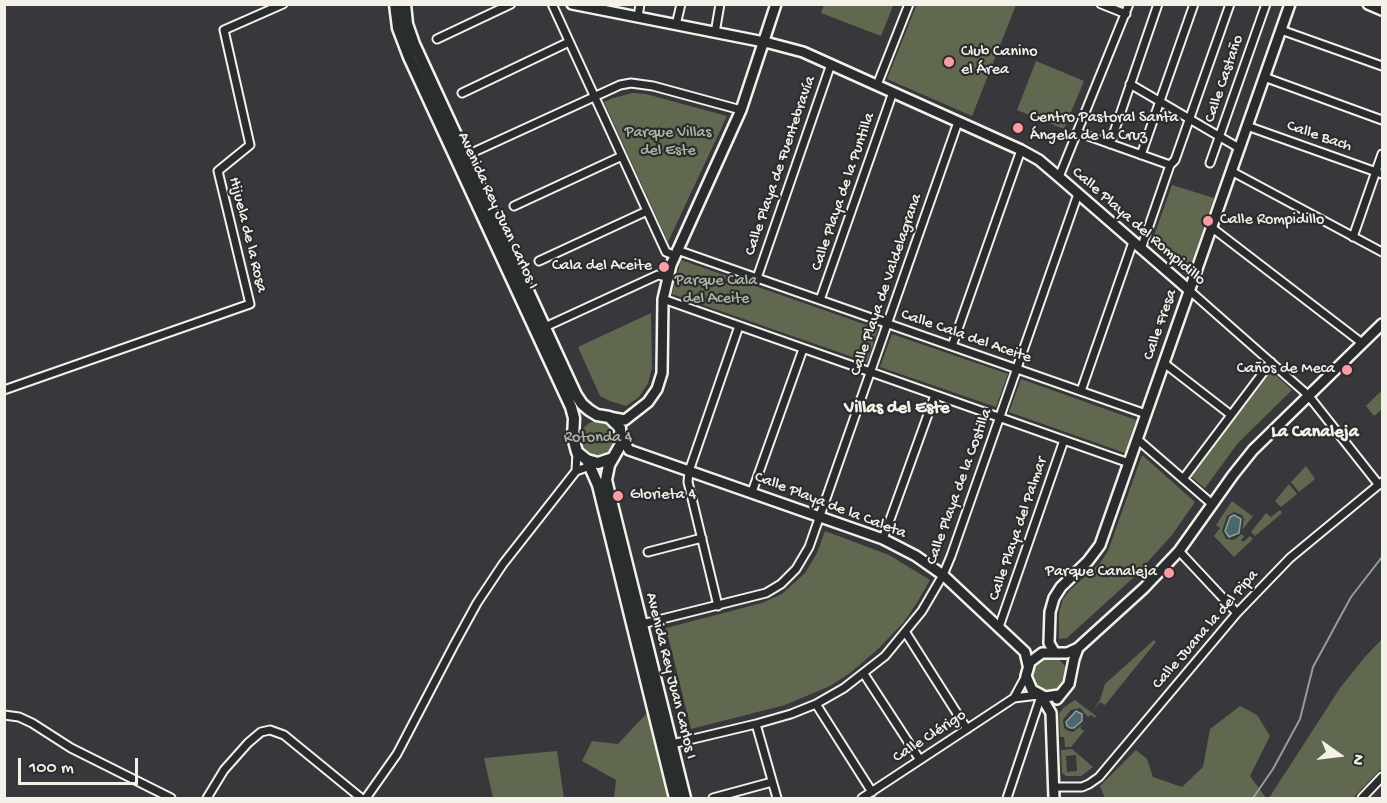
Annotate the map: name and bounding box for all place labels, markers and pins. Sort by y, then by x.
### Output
place label: Club Canino el Área [961,43,1037,81]
marker: Club Canino el Área [942,55,956,69]
place label: Centro Pastoral Santa Ángela de la Cruz [1030,109,1178,147]
marker: Centro Pastoral Santa Ángela de la Cruz [1011,121,1025,135]
place label: Calle Rompidillo [1220,211,1324,231]
marker: Calle Rompidillo [1201,214,1215,228]
place label: Cala del Aceite [552,257,652,277]
marker: Cala del Aceite [657,260,671,274]
place label: Caños de Meca [1237,360,1335,380]
marker: Caños de Meca [1340,363,1354,377]
place label: Glorieta 4 [630,486,696,506]
marker: Glorieta 4 [611,489,625,503]
place label: Parque Canaleja [1045,563,1157,583]
marker: Parque Canaleja [1162,566,1176,580]

